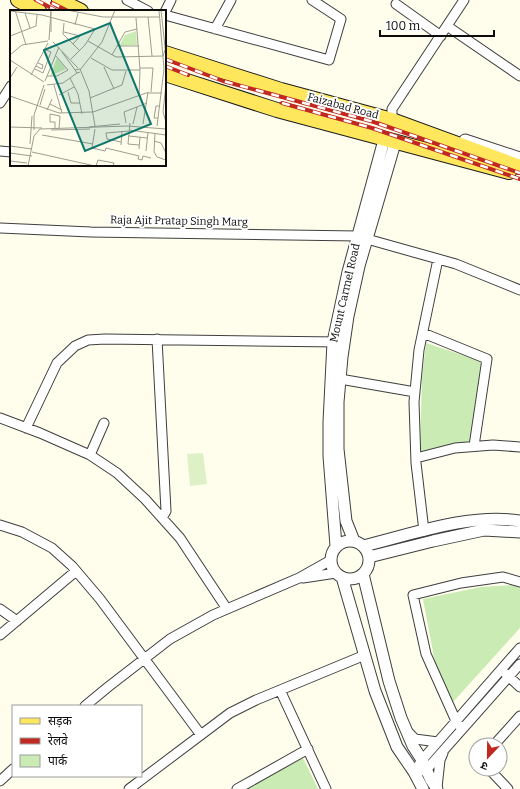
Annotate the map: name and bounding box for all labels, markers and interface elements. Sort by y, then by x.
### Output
inset map [10,10,166,166]
scale bar [380,12,494,38]
text: 100 m [386,19,421,33]
street label: Faizabad Road [306,90,381,122]
street label: Raja Ajit Pratap Singh Marg [110,213,248,229]
street label: Mount Carmel Road [327,242,363,344]
legend [12,705,142,777]
text: सड़क [48,714,73,728]
text: रेलवे [48,733,68,748]
north arrow [468,737,508,777]
text: पार्क [48,754,68,768]
text: उ [479,758,490,773]

